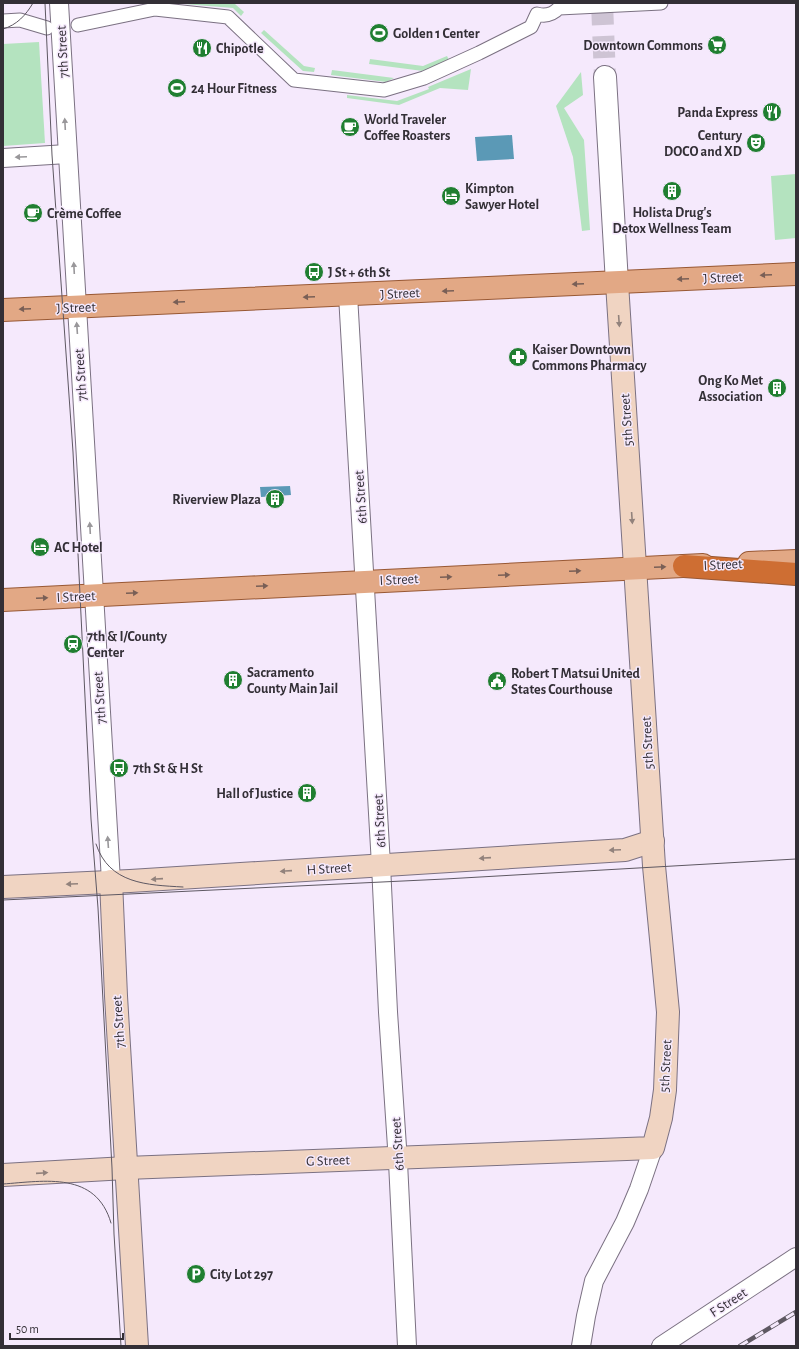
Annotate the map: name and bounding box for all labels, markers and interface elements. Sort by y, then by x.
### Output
sports icon: Golden 1 Center [368,22,390,44]
street label: 7th Street [55,25,71,79]
place label: Golden 1 Center [393,27,480,41]
supermarket icon: Downtown Commons [706,34,728,56]
restaurant icon: Chipotle [191,37,213,59]
place label: Downtown Commons [583,39,703,53]
place label: Chipotle [216,42,264,56]
sports icon: 24 Hour Fitness [166,77,188,99]
place label: 24 Hour Fitness [191,82,277,96]
restaurant icon: Panda Express [761,101,783,123]
place label: Panda Express [677,106,758,120]
place label: World Traveler Coffee Roasters [364,113,450,143]
cafe icon: World Traveler Coffee Roasters [339,116,361,138]
one-way arrow [62,118,69,130]
place label: Century DOCO and XD [664,129,743,159]
theatre icon: Century DOCO and XD [745,132,767,154]
one-way arrow [14,154,27,160]
building icon: Holista Drug's Detox Wellness Team [661,180,683,202]
place label: Kimpton Sawyer Hotel [465,182,539,212]
hotel icon: Kimpton Sawyer Hotel [440,185,462,207]
cafe icon: Crème Coffee [22,202,44,224]
place label: Holista Drug's Detox Wellness Team [612,206,732,236]
place label: Crème Coffee [47,207,122,221]
bus stop icon: J St + 6th St [303,261,325,283]
one-way arrow [70,262,77,274]
place label: J St + 6th St [328,266,390,280]
street label: J Street [703,270,744,286]
one-way arrow [760,272,772,279]
one-way arrow [677,276,689,283]
one-way arrow [571,281,584,287]
street label: J Street [380,286,421,302]
one-way arrow [442,287,454,294]
one-way arrow [302,294,315,300]
one-way arrow [172,299,185,305]
street label: J Street [56,300,97,316]
one-way arrow [19,306,32,313]
one-way arrow [616,315,623,327]
one-way arrow [74,322,81,334]
place label: Kaiser Downtown Commons Pharmacy [532,343,647,373]
pharmacy icon: Kaiser Downtown Commons Pharmacy [507,346,529,368]
street label: 7th Street [72,348,90,402]
place label: Ong Ko Met Association [698,374,763,404]
building icon: Ong Ko Met Association [766,377,788,399]
street label: 5th Street [618,393,636,447]
street label: 6th Street [352,469,370,524]
building icon: Riverview Plaza [264,488,286,510]
place label: Riverview Plaza [172,493,261,507]
one-way arrow [629,512,636,524]
one-way arrow [86,522,93,534]
hotel icon: AC Hotel [29,536,51,558]
place label: AC Hotel [54,541,103,555]
street label: I Street [703,557,743,573]
one-way arrow [654,564,667,570]
one-way arrow [569,568,581,575]
one-way arrow [498,571,510,578]
street label: I Street [379,572,419,588]
one-way arrow [440,574,452,581]
one-way arrow [256,583,268,590]
street label: I Street [56,589,96,605]
one-way arrow [126,589,138,596]
one-way arrow [36,594,48,601]
place label: 7th & I/County Center [87,630,168,660]
station icon: 7th & I/County Center [62,633,84,655]
place label: Sacramento County Main Jail [247,666,338,696]
place label: Robert T Matsui United States Courthouse [511,667,641,697]
building icon: Sacramento County Main Jail [222,669,244,691]
public building icon: Robert T Matsui United States Courthouse [486,670,508,692]
street label: 7th Street [91,671,109,725]
street label: 5th Street [640,716,656,770]
bus stop icon: 7th St & H St [108,757,130,779]
place label: 7th St & H St [133,762,203,776]
building icon: Hall of Justice [296,782,318,804]
place label: Hall of Justice [216,787,293,801]
street label: 6th Street [372,793,388,848]
one-way arrow [105,836,112,848]
one-way arrow [609,847,621,854]
one-way arrow [478,855,491,861]
street label: H Street [306,860,352,878]
one-way arrow [279,868,292,874]
one-way arrow [151,876,163,883]
one-way arrow [66,880,78,887]
street label: 7th Street [110,995,128,1049]
street label: 5th Street [658,1039,674,1093]
street label: 6th Street [389,1116,407,1171]
street label: G Street [306,1153,351,1169]
one-way arrow [36,1169,48,1176]
parking icon: City Lot 297 [185,1263,207,1285]
place label: City Lot 297 [210,1268,273,1282]
street label: F Street [707,1285,750,1320]
scale bar [10,1315,123,1341]
text: 50 m [16,1323,39,1335]

